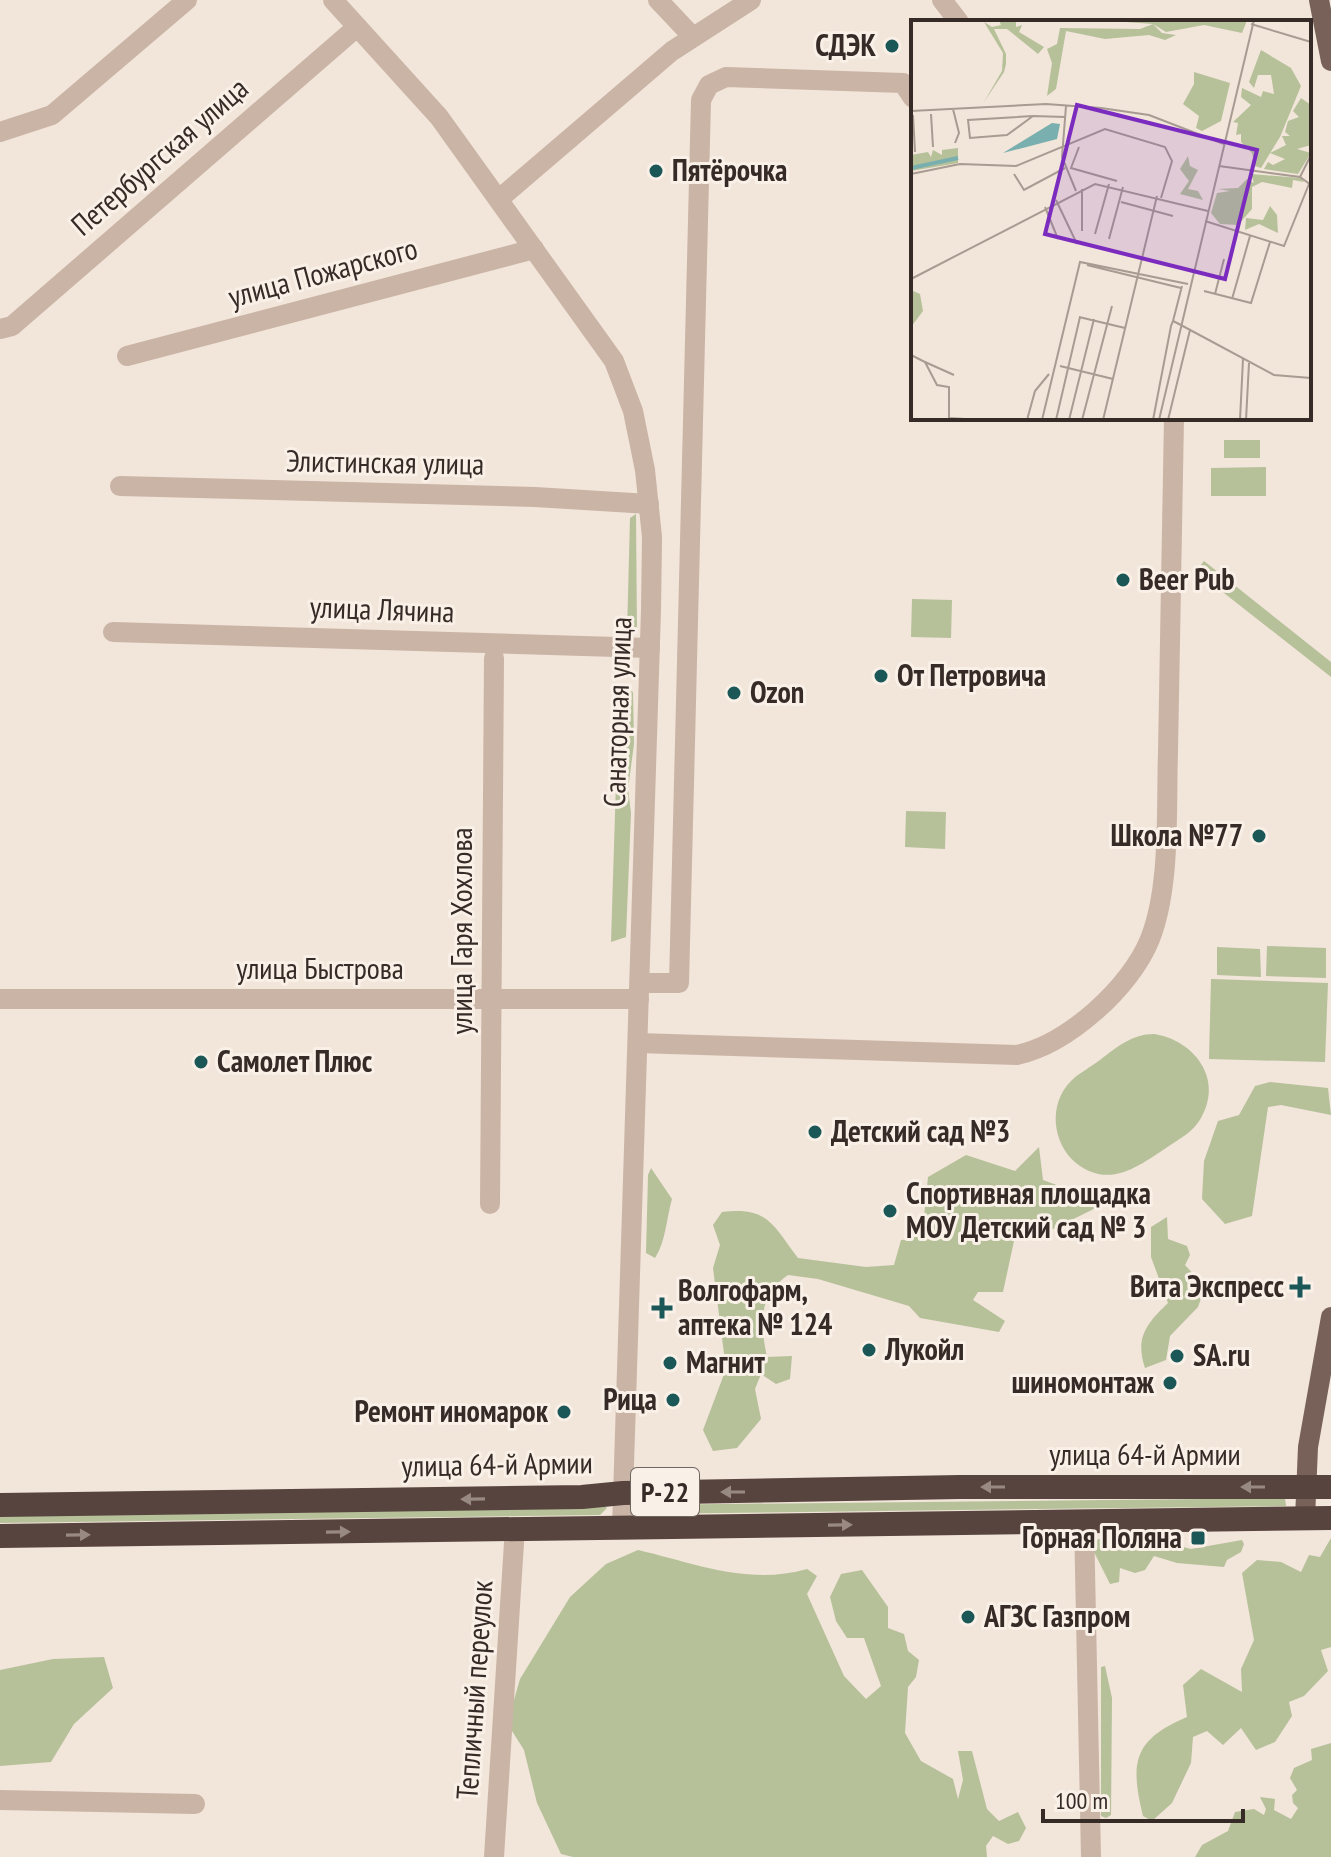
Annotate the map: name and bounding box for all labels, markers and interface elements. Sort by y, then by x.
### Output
inset map [911,20,1311,420]
place label: СДЭК [815,25,876,64]
marker: СДЭК [883,37,901,55]
street label: Петербургская улица [62,68,256,243]
place label: Пятёрочка [672,150,787,189]
marker: Пятёрочка [647,162,665,180]
street label: улица Пожарского [224,228,421,316]
street label: Элистинская улица [286,440,485,483]
place label: Beer Pub [1139,559,1235,598]
marker: Beer Pub [1114,571,1132,589]
street label: улица Лячина [309,586,455,631]
street label: Санаторная улица [594,616,639,808]
place label: От Петровича [897,655,1046,694]
marker: От Петровича [872,667,890,685]
place label: Ozon [750,672,804,711]
marker: Ozon [725,684,743,702]
place label: Школа №77 [1111,815,1243,854]
street label: улица Гаря Хохлова [441,827,480,1035]
marker: Школа №77 [1250,827,1268,845]
street label: улица Быстрова [236,948,404,987]
place label: Самолет Плюс [217,1041,373,1080]
marker: Самолет Плюс [192,1053,210,1071]
place label: Детский сад №3 [831,1111,1010,1150]
marker: Детский сад №3 [806,1123,824,1141]
place label: Спортивная площадка МОУ Детский сад № 3 [906,1173,1151,1246]
marker: Спортивная площадка МОУ Детский сад № 3 [881,1202,899,1220]
place label: Вита Экспресс [1130,1266,1284,1305]
place label: Волгофарм, аптека № 124 [678,1270,832,1343]
marker: Вита Экспресс [1291,1278,1309,1296]
marker: Волгофарм, аптека № 124 [653,1299,671,1317]
place label: Лукойл [884,1329,964,1368]
place label: SA.ru [1193,1335,1250,1374]
marker: Лукойл [860,1341,878,1359]
place label: Магнит [686,1342,765,1381]
marker: SA.ru [1168,1347,1186,1365]
marker: Магнит [661,1354,679,1372]
place label: шиномонтаж [1012,1362,1155,1401]
marker: шиномонтаж [1161,1374,1179,1392]
place label: Рица [603,1379,657,1418]
place label: Ремонт иномарок [355,1391,549,1430]
marker: Рица [664,1391,682,1409]
marker: Ремонт иномарок [555,1403,573,1421]
street label: улица 64-й Армии [1049,1434,1241,1473]
street label: улица 64-й Армии [401,1442,593,1485]
road number: Р-22 [631,1468,699,1516]
one-way arrow [980,1481,1005,1493]
one-way arrow [1240,1481,1265,1493]
one-way arrow [720,1486,745,1498]
one-way arrow [460,1493,485,1505]
place label: Горная Поляна [1022,1517,1182,1556]
one-way arrow [828,1519,853,1531]
one-way arrow [326,1526,351,1538]
one-way arrow [66,1529,91,1541]
marker: Горная Поляна [1189,1529,1207,1547]
street label: Тепличный переулок [446,1579,501,1801]
place label: АГЗС Газпром [983,1596,1130,1635]
marker: АГЗС Газпром [959,1608,977,1626]
scale bar [1043,1773,1243,1823]
text: 100 m [1055,1785,1108,1816]

